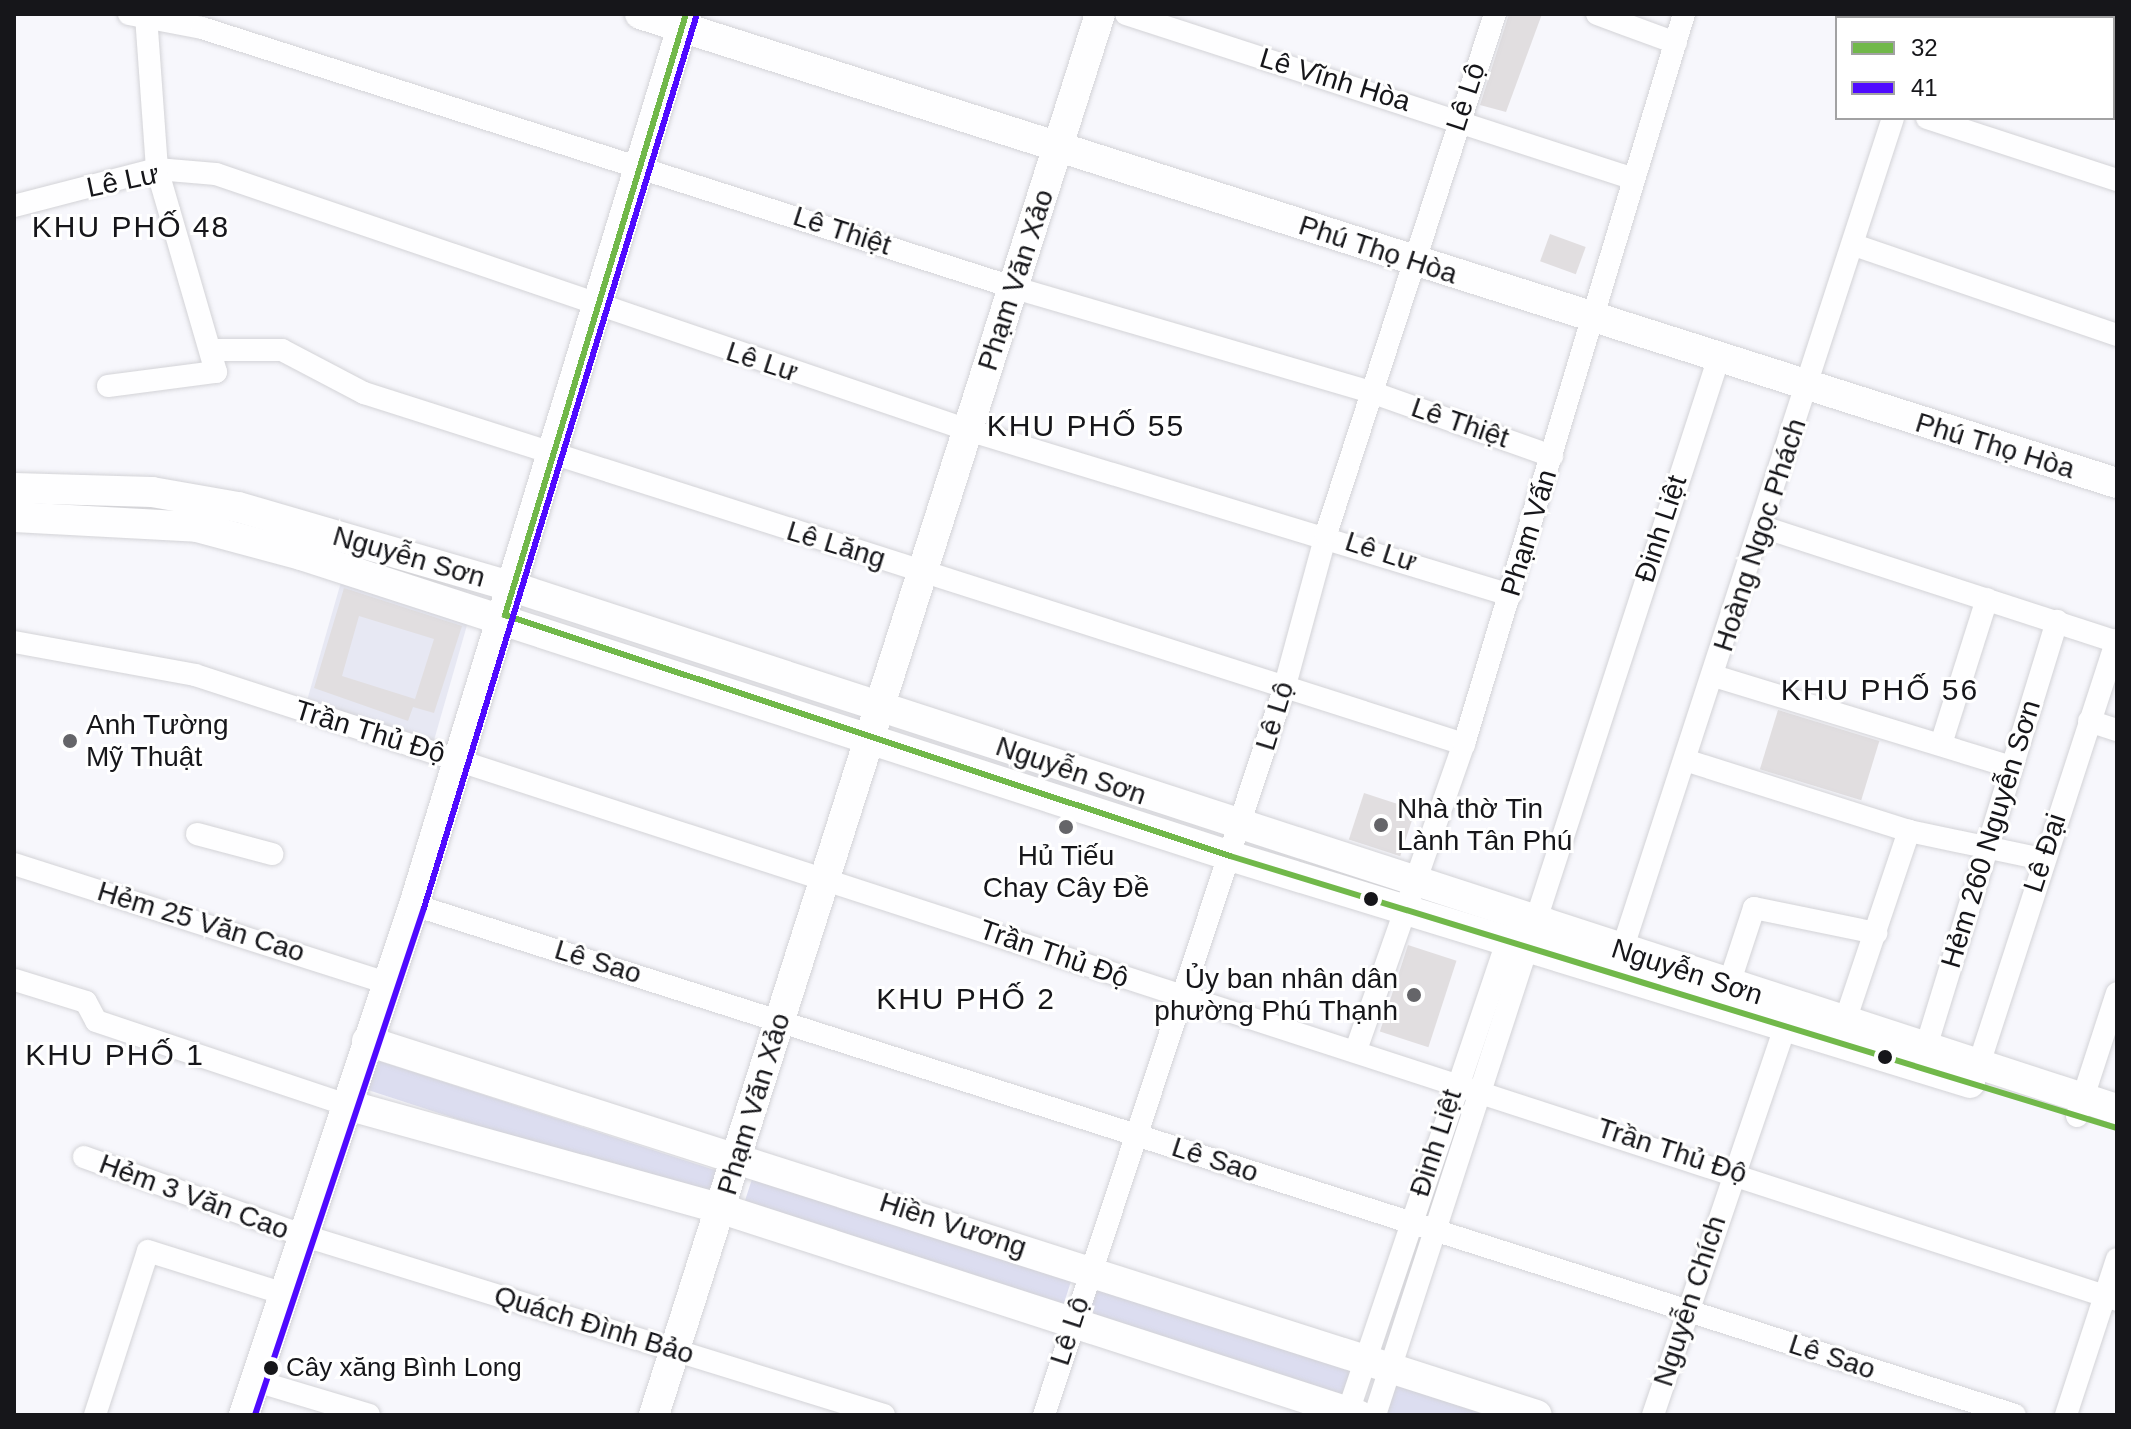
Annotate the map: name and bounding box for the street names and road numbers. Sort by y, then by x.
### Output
street label: Lê Vĩnh Hòa [1256,41,1414,119]
street label: Lê Lộ [1439,58,1493,136]
street label: Lê Lư [84,157,162,205]
street label: Phạm Văn Xảo [971,185,1061,375]
street label: Lê Thiệt [789,199,895,263]
street label: Phú Thọ Hòa [1294,209,1462,291]
street label: Lê Lư [722,335,802,389]
street label: Lê Thiệt [1407,391,1513,455]
street label: Phú Thọ Hòa [1911,406,2079,486]
street label: Hoàng Ngọc Phách [1707,414,1813,656]
street label: Phạm Vấn [1494,466,1564,600]
street label: Đinh Liệt [1628,471,1694,587]
street label: Lê Lăng [783,514,889,576]
street label: Nguyễn Sơn [329,519,489,595]
street label: Lê Lư [1341,525,1421,579]
street label: Lê Lộ [1249,678,1301,754]
street label: Trần Thủ Độ [290,693,450,771]
street label: Hẻm 260 Nguyễn Sơn [1934,696,2048,972]
street label: Nguyễn Sơn [991,730,1151,812]
street label: Lê Đại [2017,809,2073,897]
street label: Hẻm 25 Văn Cao [93,875,309,969]
street label: Trần Thủ Độ [975,913,1133,995]
street label: Nguyễn Sơn [1607,932,1767,1012]
street label: Lê Sao [551,933,645,991]
street label: Phạm Văn Xảo [710,1009,798,1199]
street label: Đinh Liệt [1403,1085,1469,1201]
street label: Trần Thủ Độ [1593,1111,1751,1191]
street label: Lê Sao [1168,1130,1262,1190]
street label: Hẻm 3 Văn Cao [95,1147,293,1247]
street label: Hiền Vương [875,1185,1031,1265]
street label: Nguyễn Chích [1647,1211,1733,1391]
street label: Quách Đình Bảo [490,1279,698,1371]
street label: Lê Lộ [1043,1292,1097,1370]
street label: Lê Sao [1785,1327,1879,1387]

